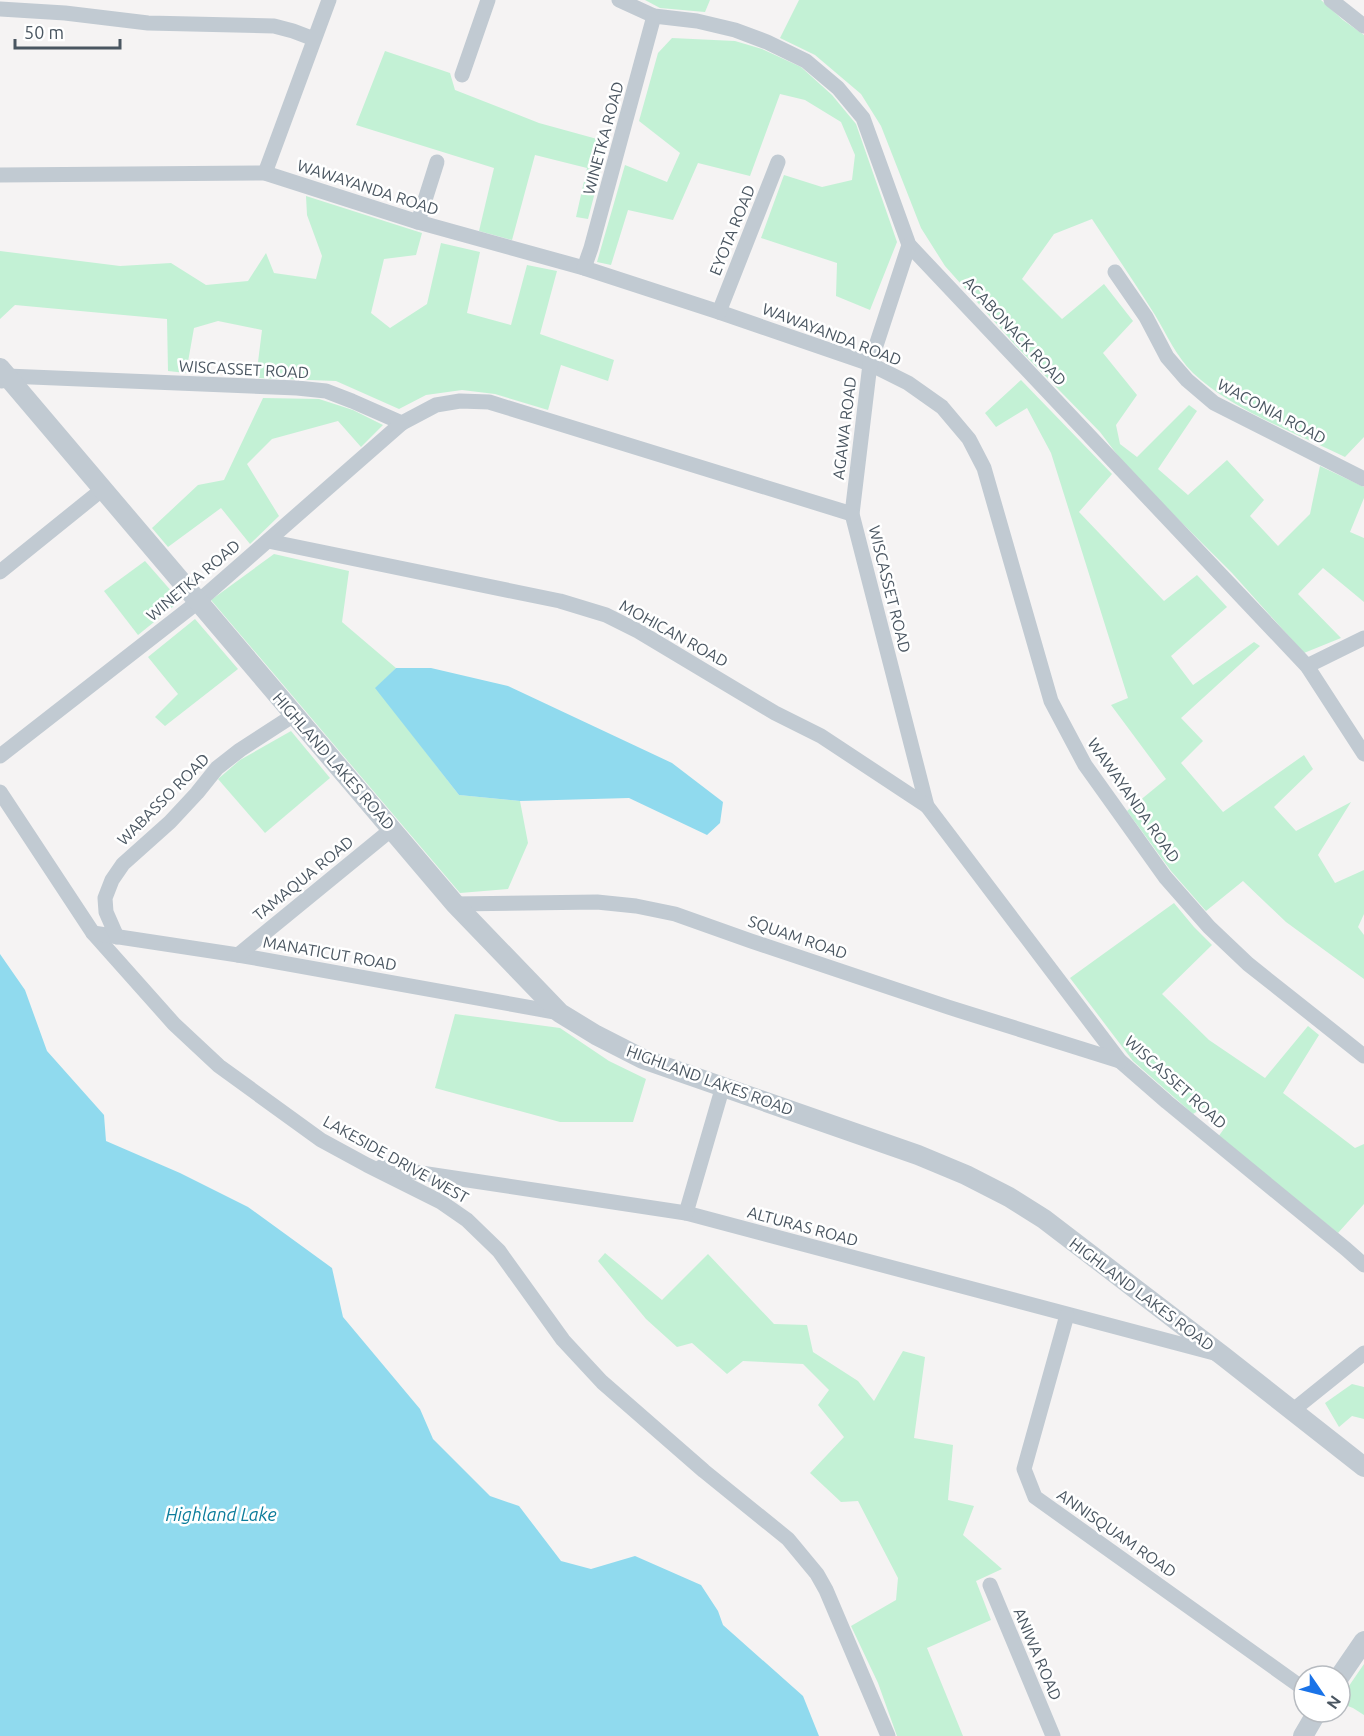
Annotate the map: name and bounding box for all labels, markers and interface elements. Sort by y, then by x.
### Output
scale bar [15,12,120,50]
text: 50 m [24,22,64,42]
street label: WINETKA ROAD [579,79,627,197]
street label: WAWAYANDA ROAD [295,156,441,218]
street label: EYOTA ROAD [706,182,758,278]
street label: ACABONACK ROAD [960,273,1070,389]
street label: WAWAYANDA ROAD [760,299,904,369]
street label: WISCASSET ROAD [178,357,310,381]
street label: AGAWA ROAD [829,375,859,481]
street label: WACONIA ROAD [1215,375,1329,447]
street label: WISCASSET ROAD [866,524,914,654]
street label: WINETKA ROAD [143,536,243,624]
street label: MOHICAN ROAD [617,596,731,670]
street label: HIGHLAND LAKES ROAD [269,689,399,833]
street label: WAWAYANDA ROAD [1084,734,1184,866]
street label: WABASSO ROAD [113,749,213,849]
street label: TAMAQUA ROAD [249,832,357,924]
street label: SQUAM ROAD [746,912,850,962]
street label: MANATICUT ROAD [262,932,398,974]
street label: WISCASSET ROAD [1122,1032,1230,1132]
street label: HIGHLAND LAKES ROAD [624,1041,796,1119]
street label: LAKESIDE DRIVE WEST [320,1112,472,1207]
street label: ALTURAS ROAD [746,1203,860,1249]
street label: HIGHLAND LAKES ROAD [1066,1234,1218,1354]
street label: ANNISQUAM ROAD [1054,1485,1180,1581]
water label: Highland Lake [166,1504,276,1524]
street label: ANIWA ROAD [1010,1605,1066,1703]
north arrow [1292,1664,1352,1724]
text: N [1323,1693,1345,1713]

